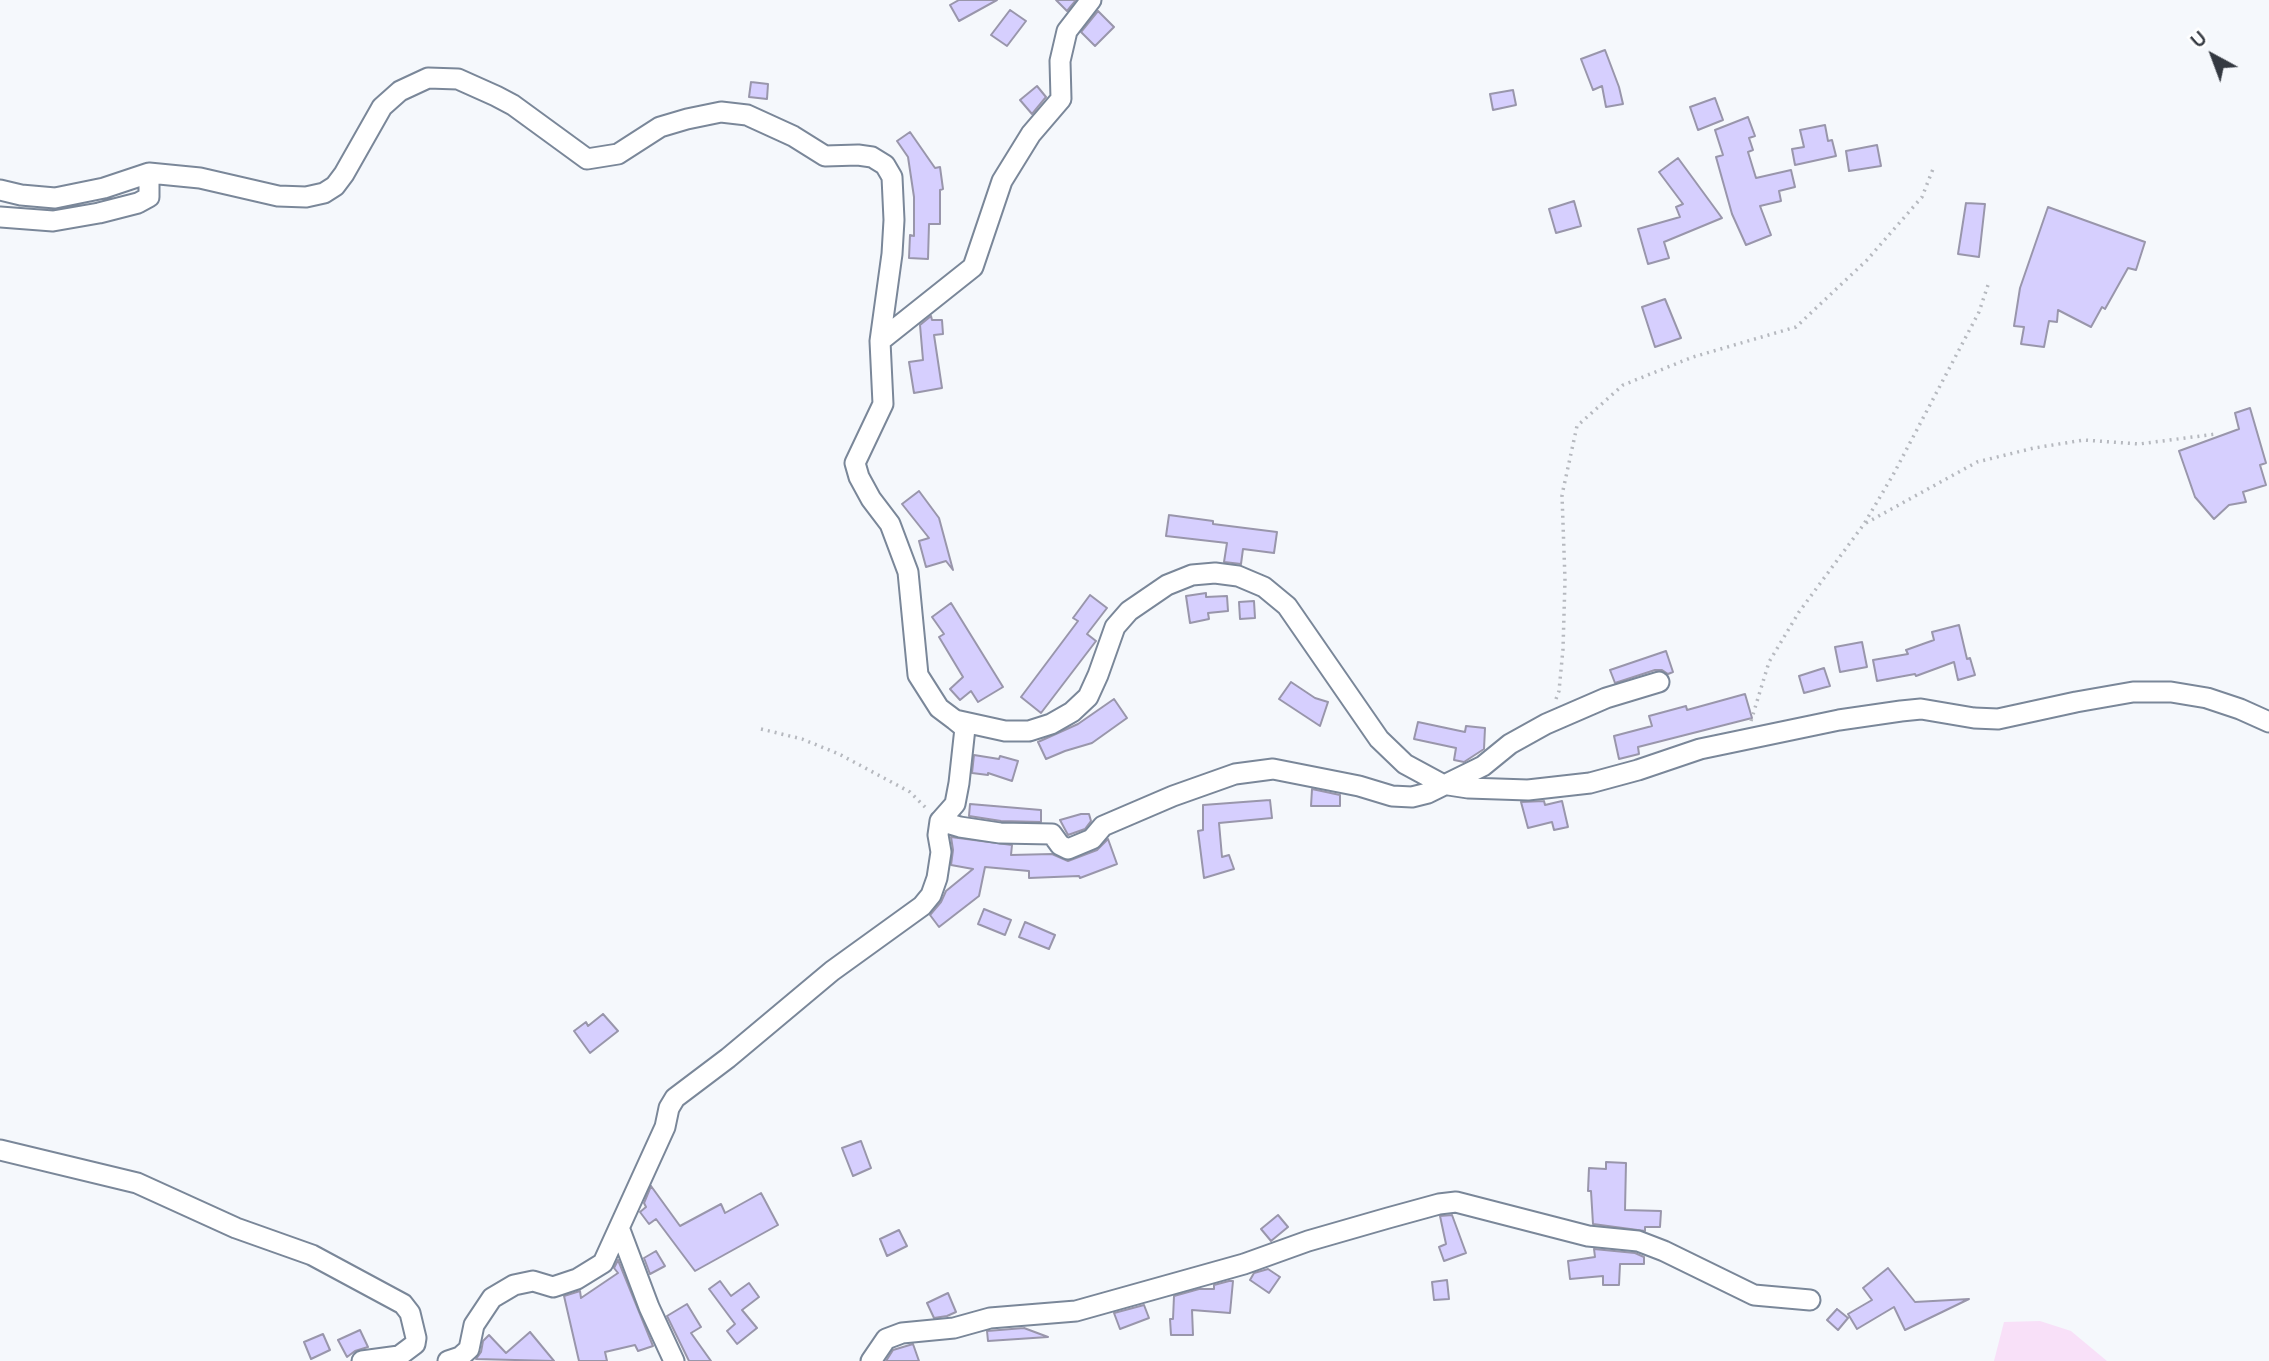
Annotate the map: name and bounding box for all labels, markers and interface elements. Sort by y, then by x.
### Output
north arrow [2178,21,2248,91]
text: U [2186,27,2212,53]

